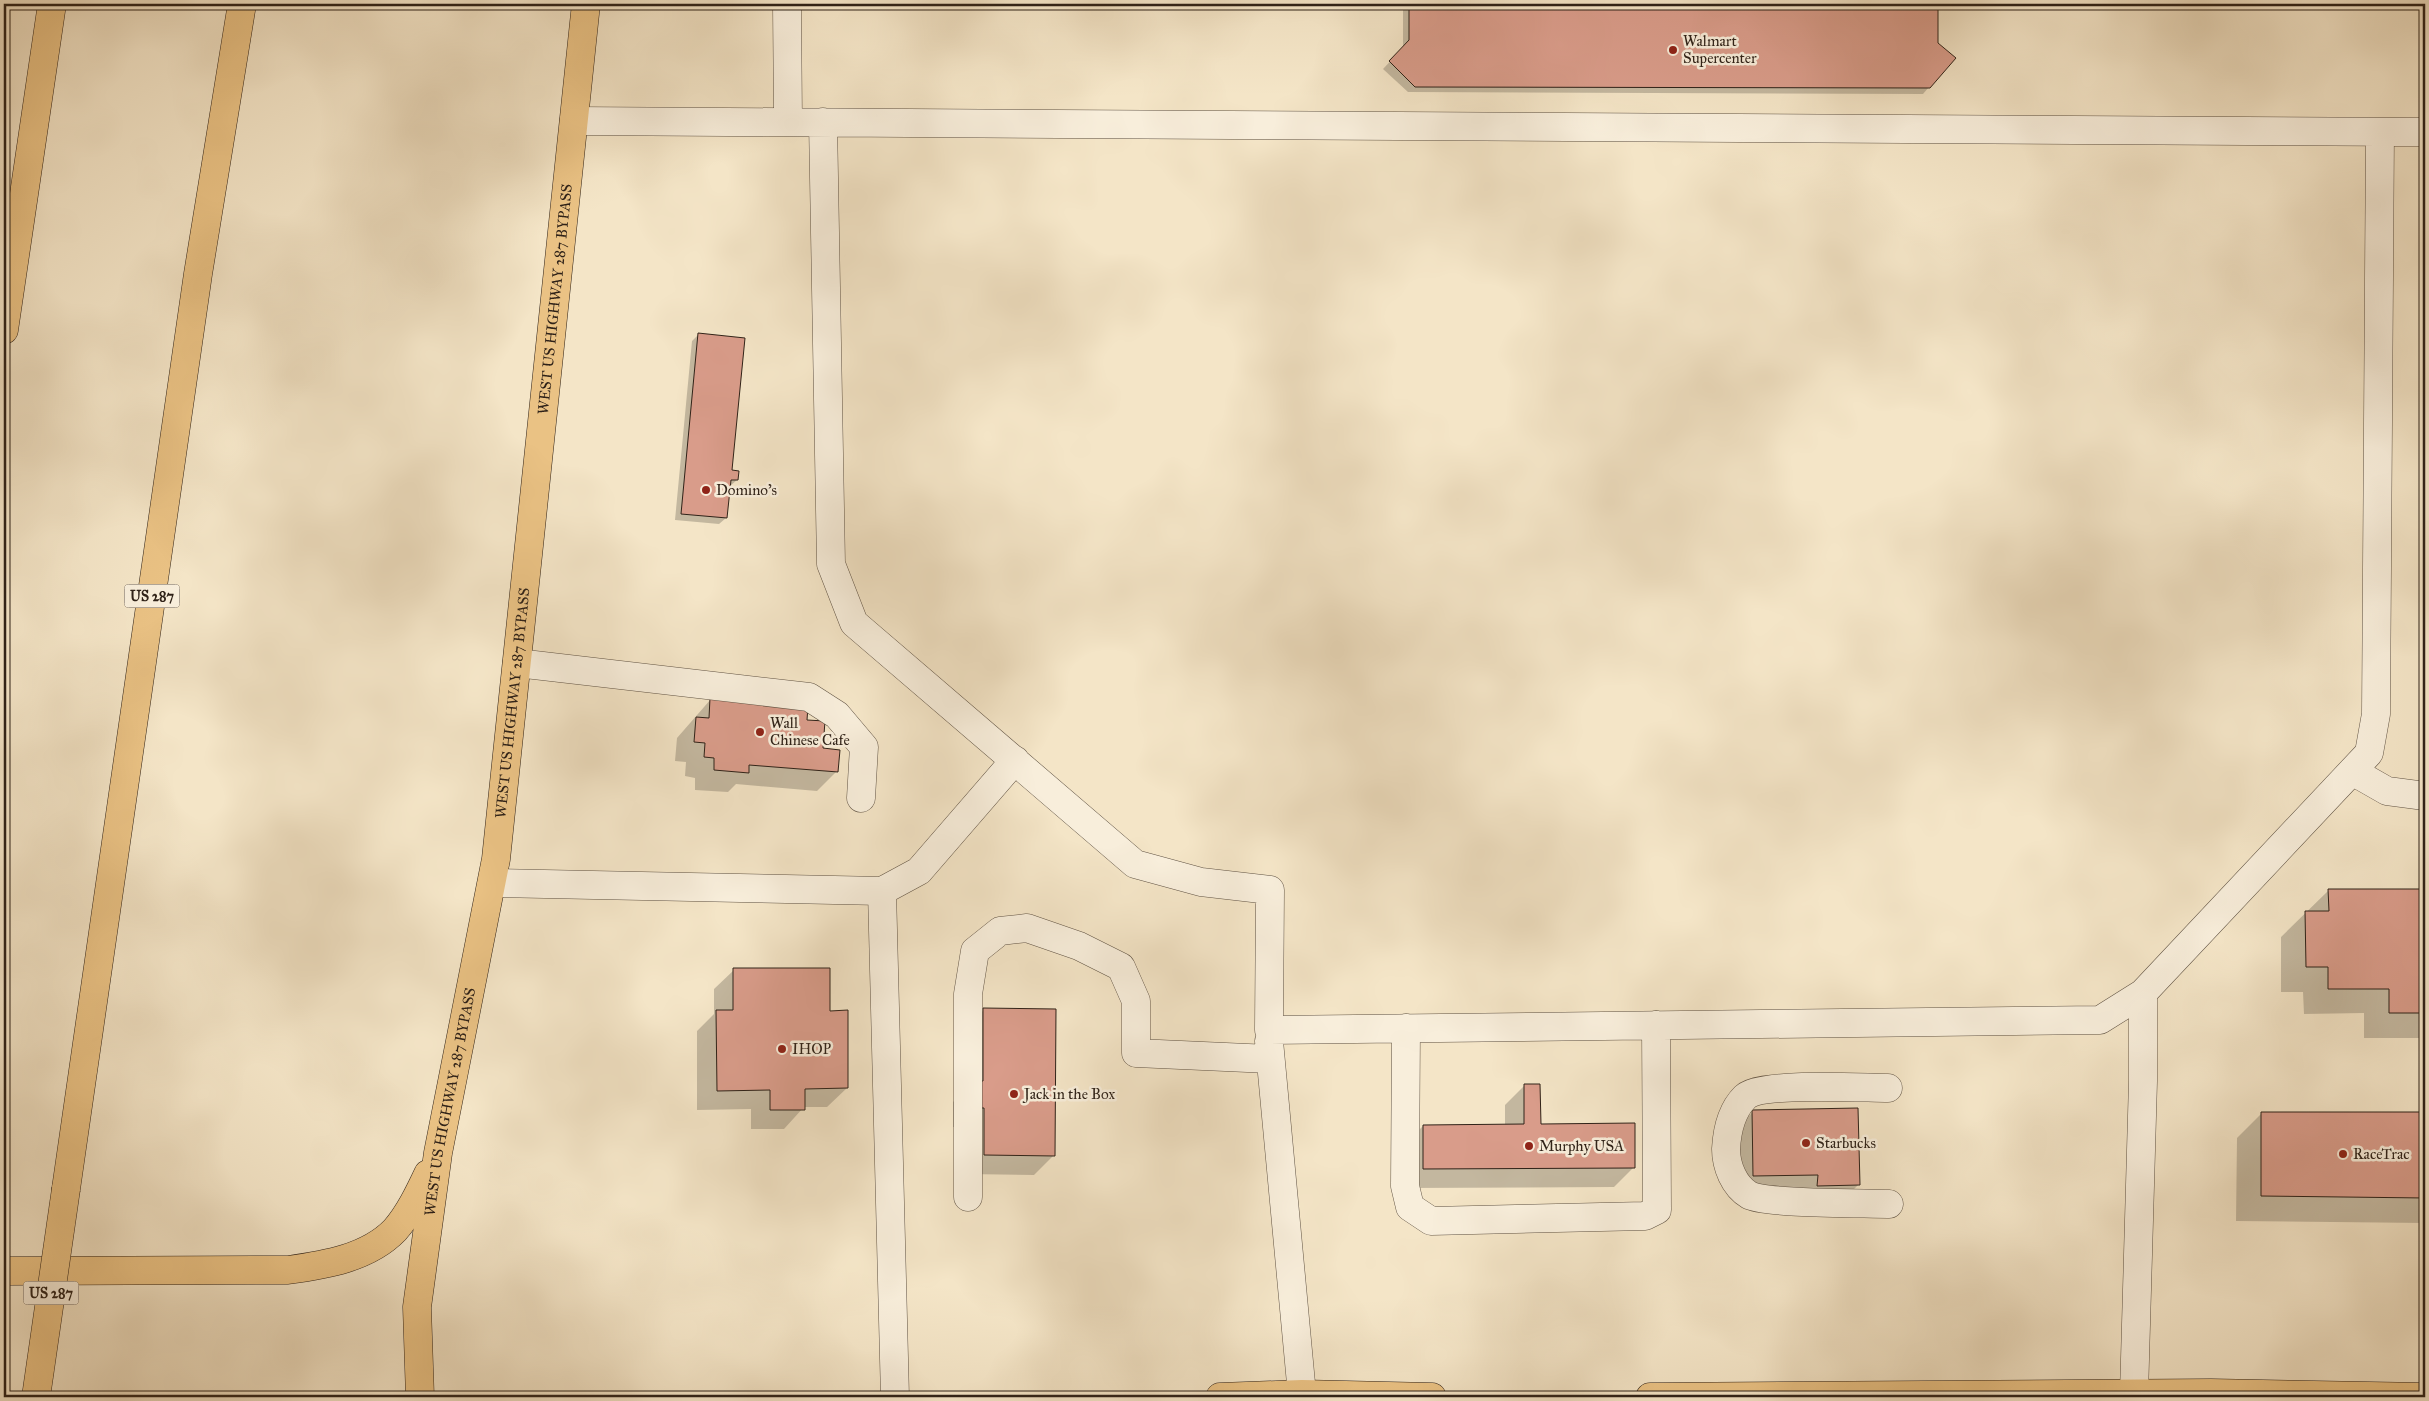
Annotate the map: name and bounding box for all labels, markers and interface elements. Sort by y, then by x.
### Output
place label: Walmart Supercenter [1683,32,1757,67]
marker: Walmart Supercenter [1667,44,1679,56]
street label: WEST US HIGHWAY 287 BYPASS [534,183,576,415]
place label: Domino's [716,481,777,499]
marker: Domino's [700,484,712,496]
road number: US 287 [124,584,180,608]
street label: WEST US HIGHWAY 287 BYPASS [491,587,534,819]
place label: Wall Chinese Cafe [770,714,850,749]
marker: Wall Chinese Cafe [754,726,766,738]
street label: WEST US HIGHWAY 287 BYPASS [421,986,479,1217]
place label: IHOP [792,1040,832,1058]
marker: IHOP [776,1043,788,1055]
place label: Jack in the Box [1022,1085,1116,1104]
marker: Jack in the Box [1008,1088,1020,1100]
place label: Starbucks [1816,1134,1876,1152]
place label: Murphy USA [1539,1137,1624,1155]
marker: Starbucks [1800,1137,1812,1149]
marker: Murphy USA [1523,1140,1535,1152]
place label: RaceTrac [2353,1145,2410,1163]
marker: RaceTrac [2337,1148,2349,1160]
road number: US 287 [23,1282,78,1305]

